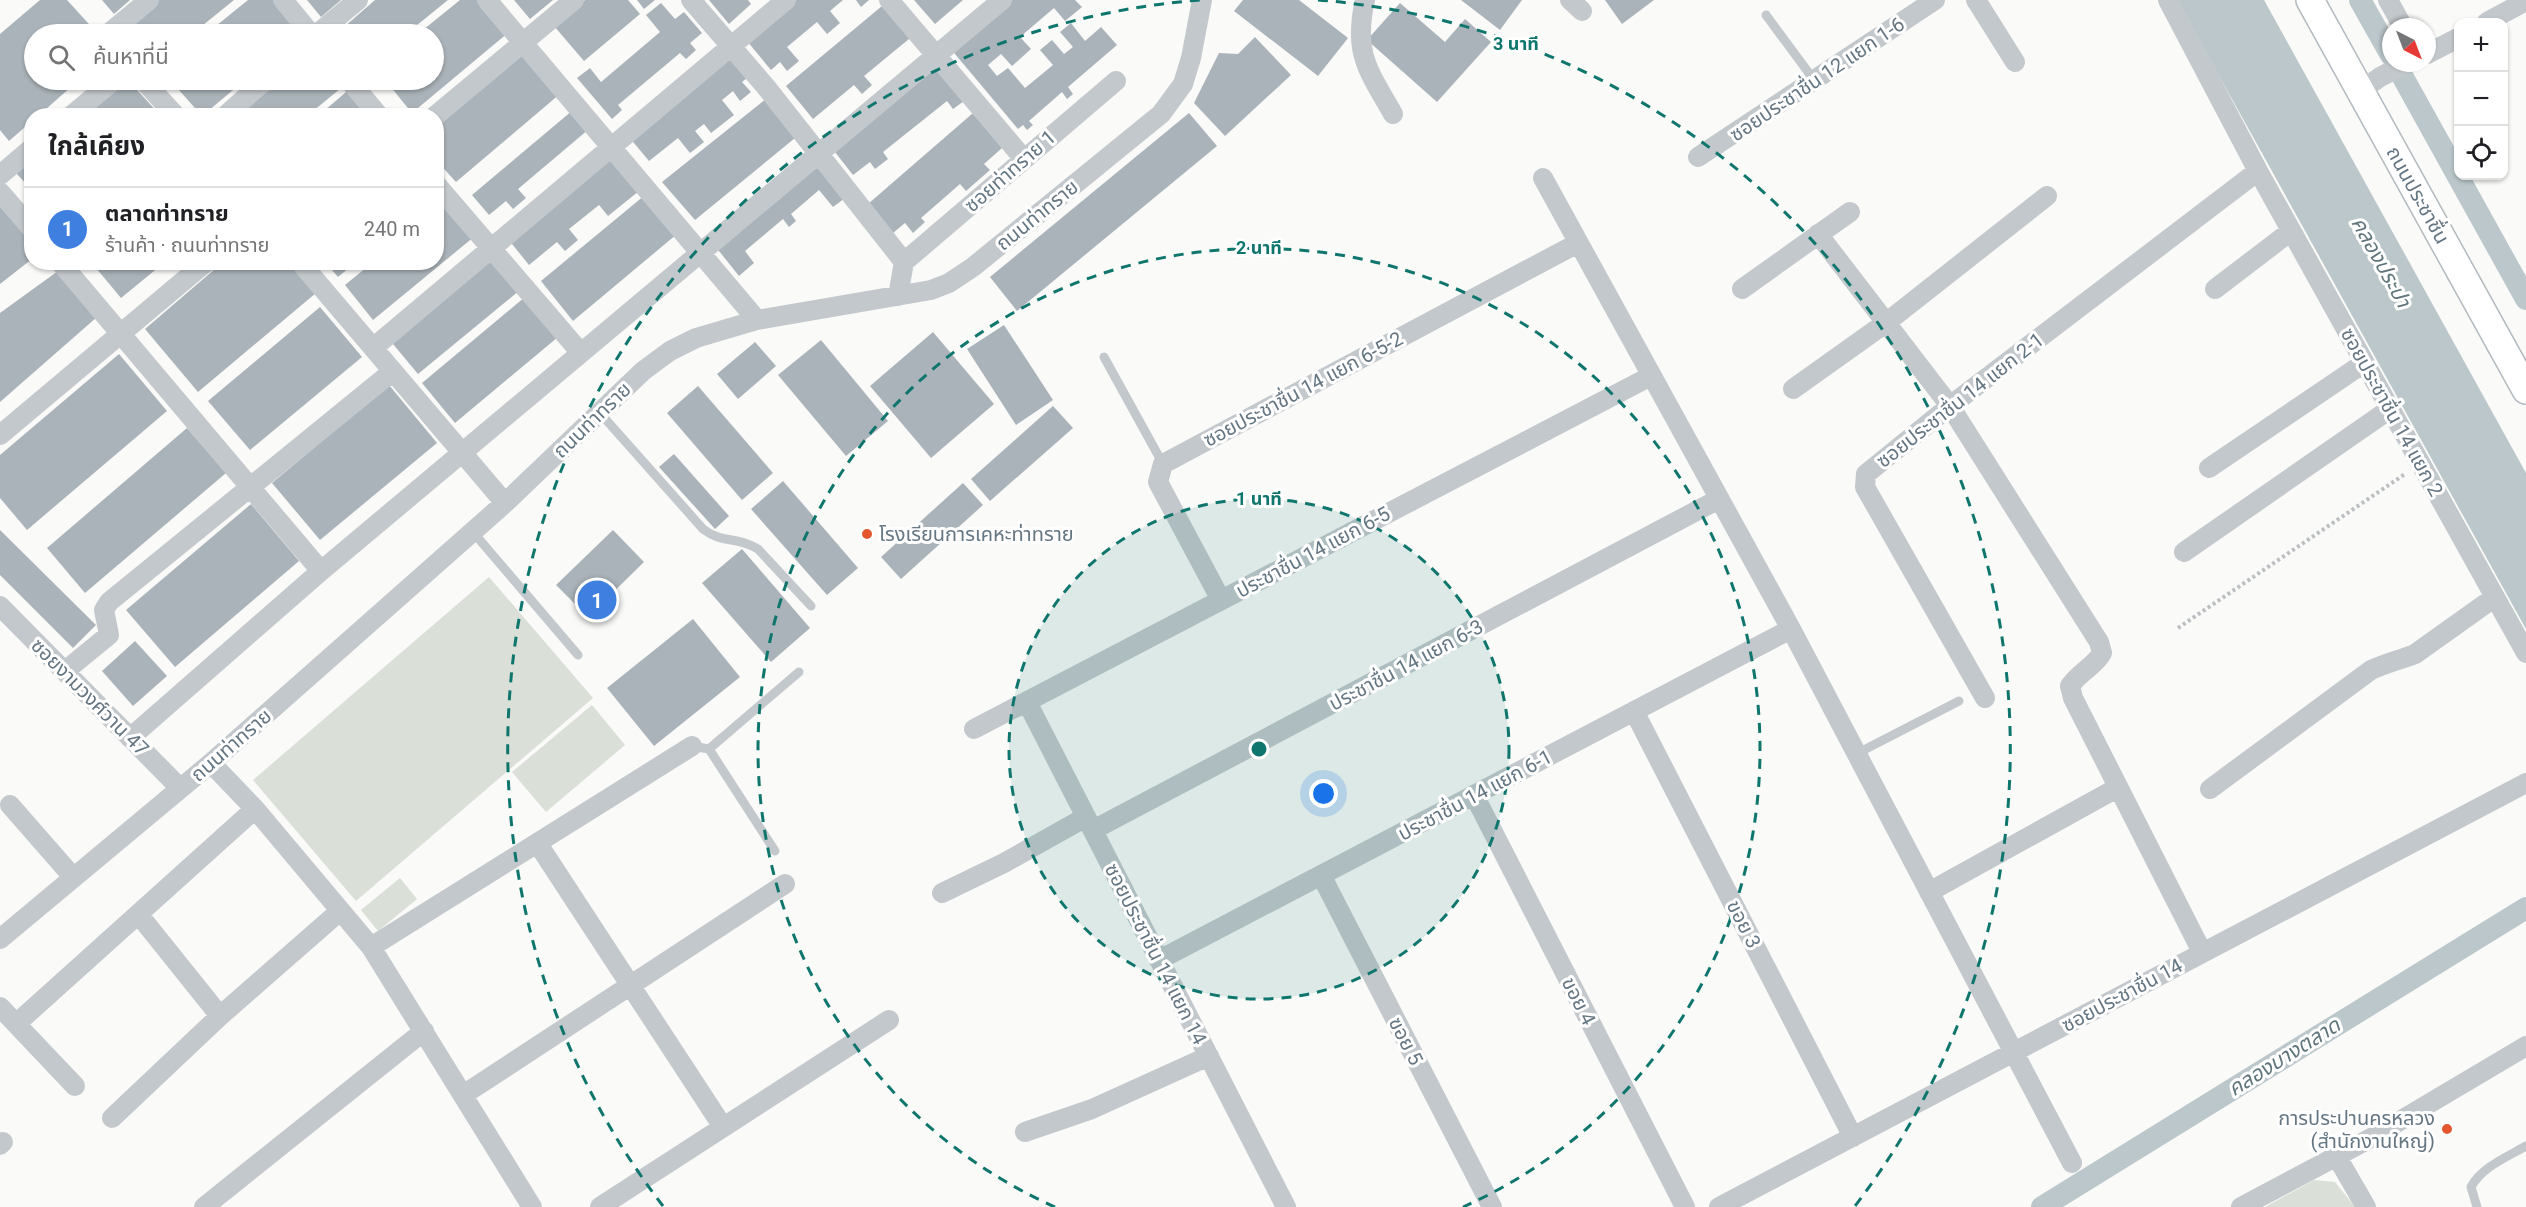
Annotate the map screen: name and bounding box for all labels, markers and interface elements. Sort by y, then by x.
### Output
street label: ซอยประชาชื่น 12 แยก 1-6 [1724,10,1909,146]
north arrow [2382,18,2436,72]
map controls [2454,18,2508,180]
button: + [2454,18,2508,72]
search box [24,24,444,90]
text: 3 นาที [1493,33,1539,54]
icon: search [45,41,78,74]
text: ค้นหาที่นี่ [93,44,169,69]
button: − [2454,72,2508,126]
street label: ซอยท่าทราย 1 [960,125,1060,217]
button: locate [2454,126,2508,180]
text: ใกล้เคียง [48,131,145,161]
street label: ถนนประชาชื่น [2381,141,2456,248]
street label: ถนนท่าทราย [991,175,1083,255]
text: ตลาดท่าทราย [105,201,229,226]
water label: คลองประปา [2346,213,2416,313]
text: 1 [62,217,73,241]
text: 240 m [364,217,420,241]
text: ร้านค้า · ถนนท่าทราย [105,233,270,257]
text: 2 นาที [1236,237,1282,258]
street label: ซอยประชาชื่น 14 แยก 2 [2336,323,2450,500]
street label: ซอยประชาชื่น 14 แยก 6-5-2 [1198,325,1407,452]
street label: ซอยประชาชื่น 14 แยก 2-1 [1870,326,2048,473]
street label: ถนนท่าทราย [548,377,636,463]
text: 1 นาที [1236,488,1282,509]
street label: ประชาชื่น 14 แยก 6-5 [1231,500,1394,603]
place label: โรงเรียนการเคหะท่าทราย [879,522,1074,546]
marker: โรงเรียนการเคหะท่าทราย [860,527,874,541]
pin: 1 [578,578,616,622]
street label: ประชาชื่น 14 แยก 6-3 [1324,613,1487,716]
street label: ซอยงามวงศ์วาน 47 [26,633,154,761]
street label: ถนนท่าทราย [186,704,276,786]
centre of rings [1249,739,1269,759]
street label: ประชาชื่น 14 แยก 6-1 [1393,743,1556,846]
your location [1309,779,1338,808]
street label: ซอยประชาชื่น 14 แยก 14 [1100,859,1214,1049]
street label: ขอย 3 [1722,896,1766,952]
street label: ซอยประชาชื่น 14 [2057,951,2186,1037]
street label: ขอย 4 [1557,973,1601,1029]
water label: คลองบางตลาด [2224,1012,2345,1101]
street label: ฃอย 5 [1384,1013,1428,1069]
place label: การประปานครหลวง (สำนักงานใหญ่) [2278,1106,2435,1153]
marker: การประปานครหลวง (สำนักงานใหญ่) [2440,1122,2454,1136]

